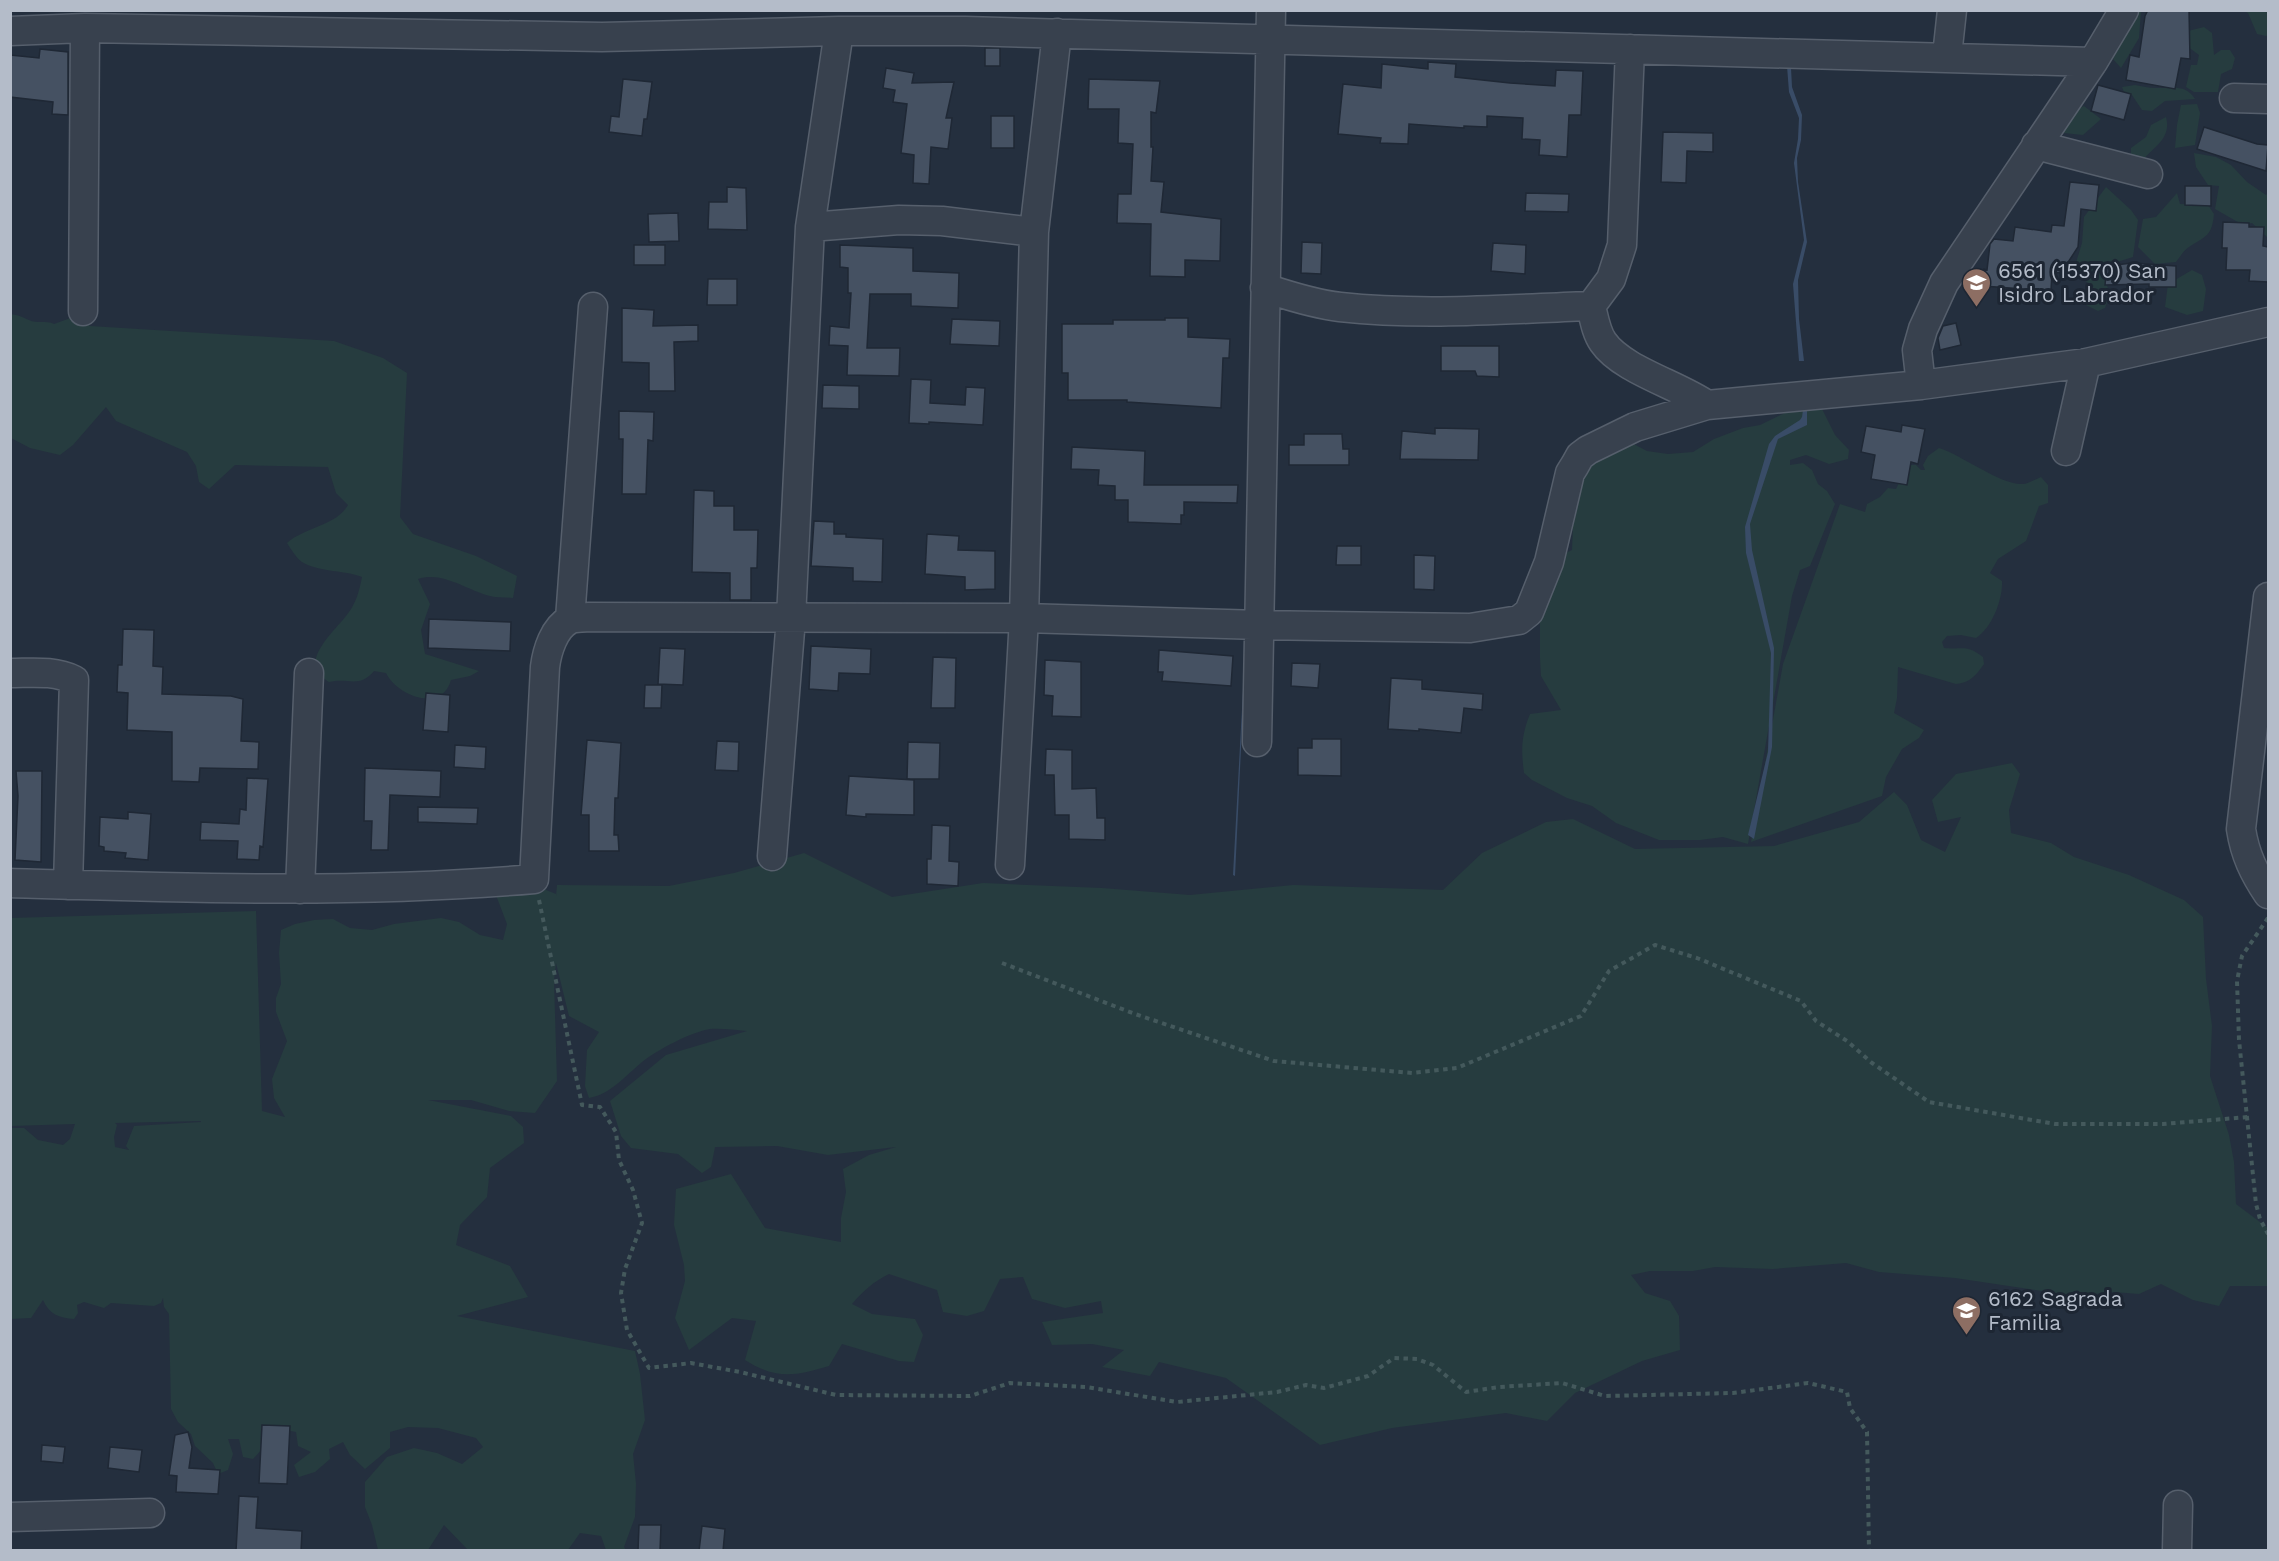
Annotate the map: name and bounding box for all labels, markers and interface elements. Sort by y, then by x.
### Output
place label: 6561 (15370) San Isidro Labrador [1998,258,2166,307]
school or university icon: 6561 (15370) San Isidro Labrador [1961,266,1993,308]
place label: 6162 Sagrada Familia [1988,1286,2123,1335]
school or university icon: 6162 Sagrada Familia [1951,1294,1983,1336]

